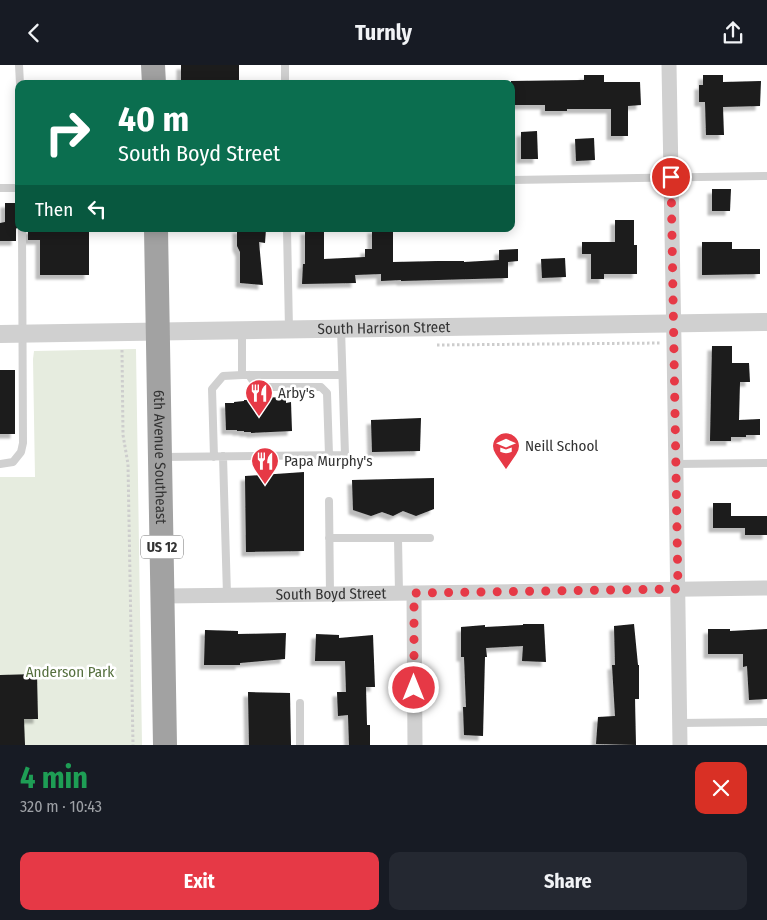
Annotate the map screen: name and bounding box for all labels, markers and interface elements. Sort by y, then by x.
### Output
icon: back [20,19,48,47]
text: Turnly [355,19,412,46]
icon: share [719,19,747,47]
text: 40 m [118,98,189,140]
icon: right [35,100,100,165]
text: South Boyd Street [118,140,280,167]
pin [650,156,692,198]
icon: arrive [657,163,685,191]
icon: left [83,195,111,223]
text: Then [35,198,73,221]
street label: South Harrison Street [317,318,451,338]
restaurant icon: Arby's [244,378,274,417]
place label: Arby's [278,384,315,402]
street label: 6th Avenue Southeast [150,390,170,524]
school or university icon: Neill School [491,431,521,470]
place label: Neill School [525,437,598,455]
restaurant icon: Papa Murphy's [250,446,280,485]
place label: Papa Murphy's [284,452,373,470]
road number: US 12 [141,536,183,559]
street label: South Boyd Street [276,584,387,604]
position arrow [387,661,439,713]
park label: Anderson Park [26,663,114,681]
text: 4 min [20,760,88,796]
button: close [695,762,747,814]
text: 320 m · 10:43 [20,797,102,816]
button: Exit [20,852,379,910]
button: Share [389,852,747,910]

